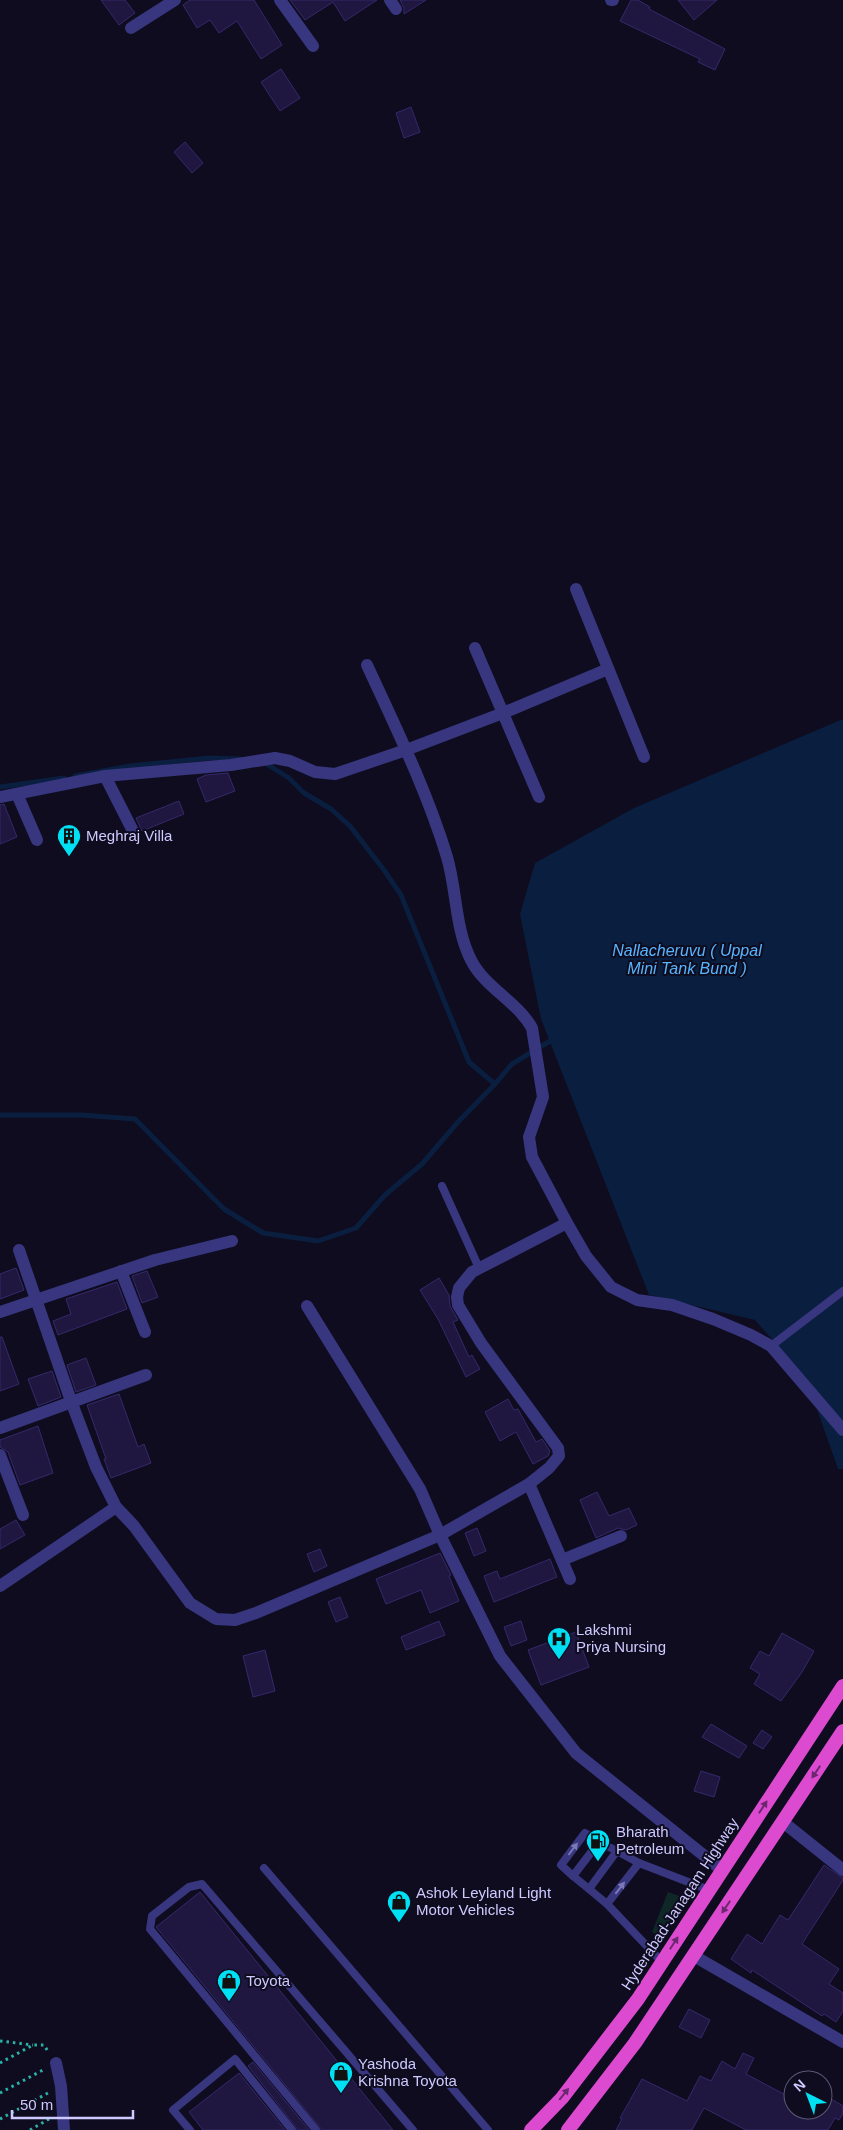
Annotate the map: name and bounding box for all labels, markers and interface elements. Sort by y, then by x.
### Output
building icon: Meghraj Villa [56,823,82,857]
place label: Meghraj Villa [86,827,173,844]
water label: Nallacheruvu ( Uppal Mini Tank Bund ) [612,942,762,977]
place label: Lakshmi Priya Nursing [576,1621,666,1655]
hospital icon: Lakshmi Priya Nursing [546,1626,572,1660]
one-way arrow [811,1765,821,1779]
one-way arrow [759,1801,768,1814]
street label: Hyderabad-Janagam Highway [618,1814,742,1993]
place label: Bharath Petroleum [616,1823,684,1857]
fuel station icon: Bharath Petroleum [585,1828,611,1862]
one-way arrow [568,1843,579,1856]
one-way arrow [615,1881,625,1894]
place label: Ashok Leyland Light Motor Vehicles [416,1884,552,1918]
shop icon: Ashok Leyland Light Motor Vehicles [386,1889,412,1923]
one-way arrow [721,1901,731,1914]
one-way arrow [669,1937,679,1950]
shop icon: Toyota [216,1968,242,2002]
place label: Toyota [246,1972,291,1989]
place label: Yashoda Krishna Toyota [358,2055,458,2089]
shop icon: Yashoda Krishna Toyota [328,2060,354,2094]
north arrow [783,2070,833,2120]
text: N [790,2076,808,2095]
scale bar [12,2088,134,2120]
one-way arrow [559,2088,570,2101]
text: 50 m [20,2096,53,2113]

